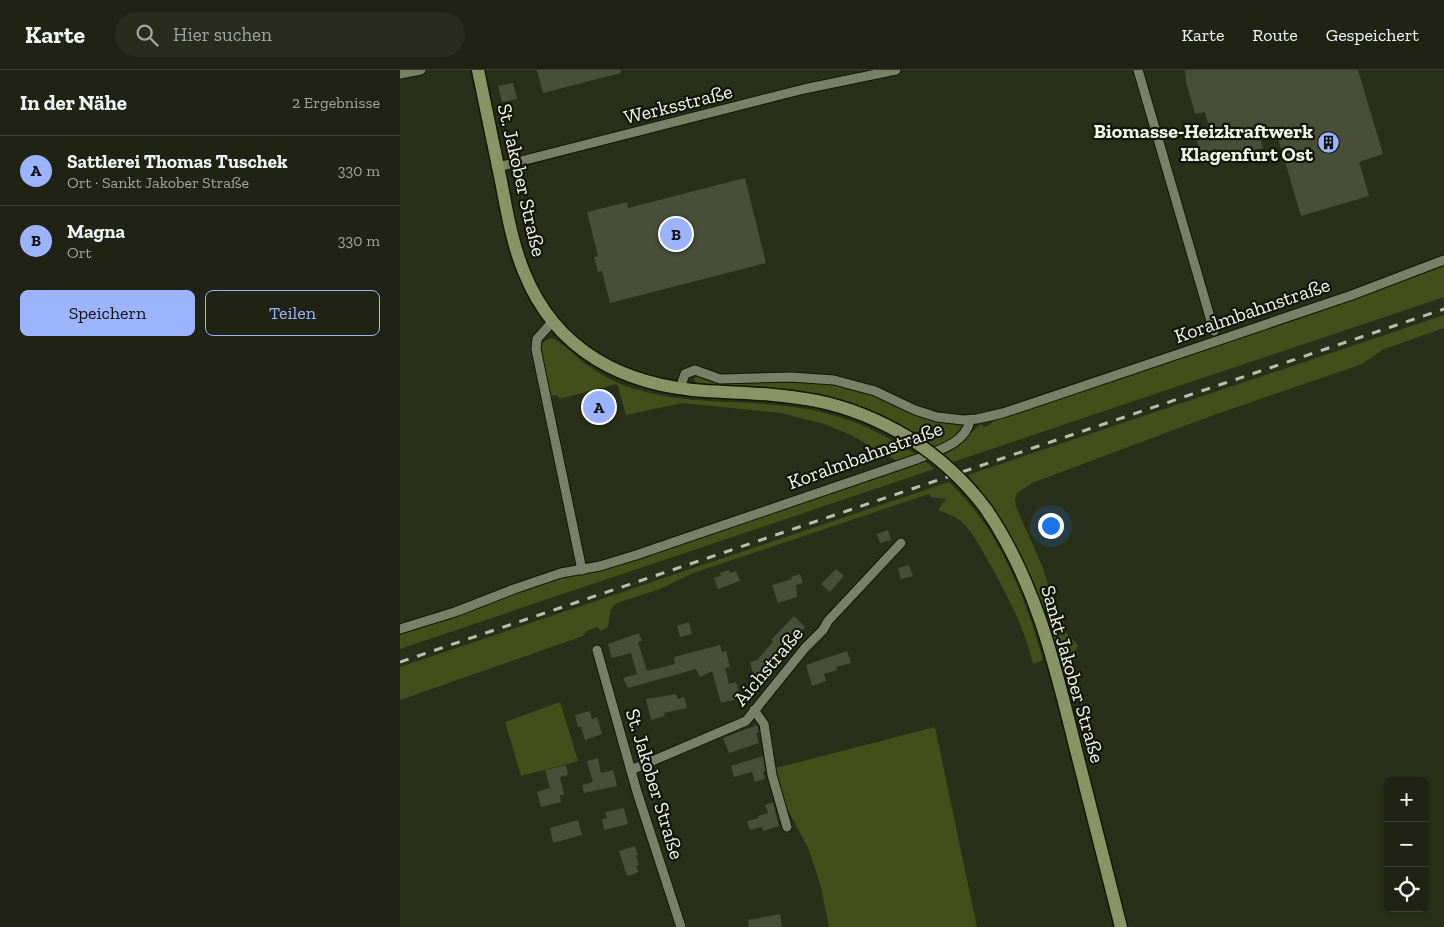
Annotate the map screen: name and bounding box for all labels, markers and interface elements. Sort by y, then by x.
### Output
search box [115,12,465,57]
text: Karte [25,20,85,49]
icon: search [133,21,161,49]
text: Hier suchen [173,23,272,46]
text: Karte [1181,24,1224,46]
text: Route [1252,24,1298,46]
text: Gespeichert [1326,24,1419,46]
street label: Werksstraße [621,79,735,129]
text: In der Nähe [20,90,127,115]
text: 2 Ergebnisse [292,93,380,112]
street label: St. Jakober Straße [493,101,551,259]
place label: Biomasse-Heizkraftwerk Klagenfurt Ost [1093,119,1314,166]
building icon: Biomasse-Heizkraftwerk Klagenfurt Ost [1317,130,1341,154]
text: Sattlerei Thomas Tuschek [67,150,287,173]
text: A [31,161,42,180]
text: 330 m [338,161,380,180]
text: Ort · Sankt Jakober Straße [67,173,249,192]
pin: B [660,215,692,253]
text: Magna [67,220,125,243]
text: B [31,231,41,250]
text: 330 m [338,231,380,250]
text: Ort [67,243,91,262]
street label: Koralmbahnstraße [1171,272,1333,348]
button: Speichern [20,290,195,336]
button: Teilen [205,290,380,336]
pin: A [583,388,615,426]
street label: Koralmbahnstraße [784,416,946,494]
your location [1038,513,1064,539]
street label: Sankt Jakober Straße [1036,582,1110,766]
street label: Aichstraße [728,622,808,710]
street label: St. Jakober Straße [621,706,689,862]
map controls [1384,777,1429,912]
button: + [1384,777,1429,822]
button: − [1384,822,1429,867]
button: locate [1384,867,1429,912]

